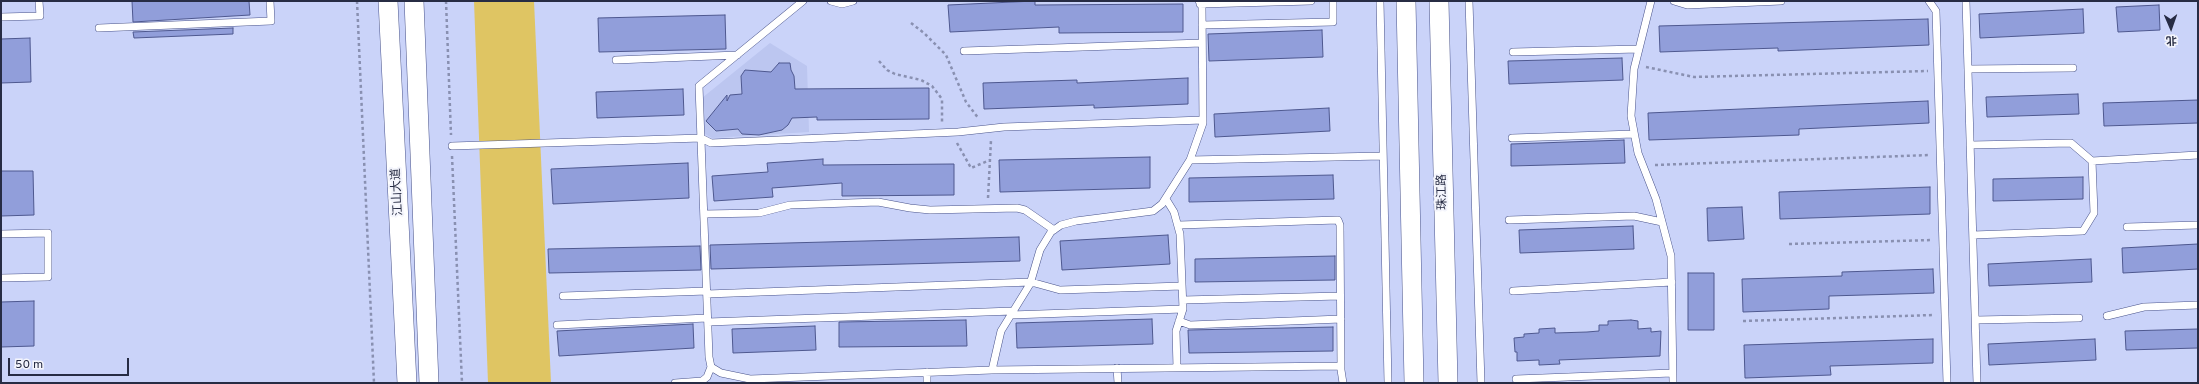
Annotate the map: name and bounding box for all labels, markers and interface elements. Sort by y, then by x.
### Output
north arrow [2151,8,2191,48]
text: 北 [2166,33,2177,47]
street label: 江山大道 [390,168,406,216]
street label: 珠江路 [1435,174,1451,210]
scale bar [10,350,131,376]
text: 50 m [15,357,43,373]

